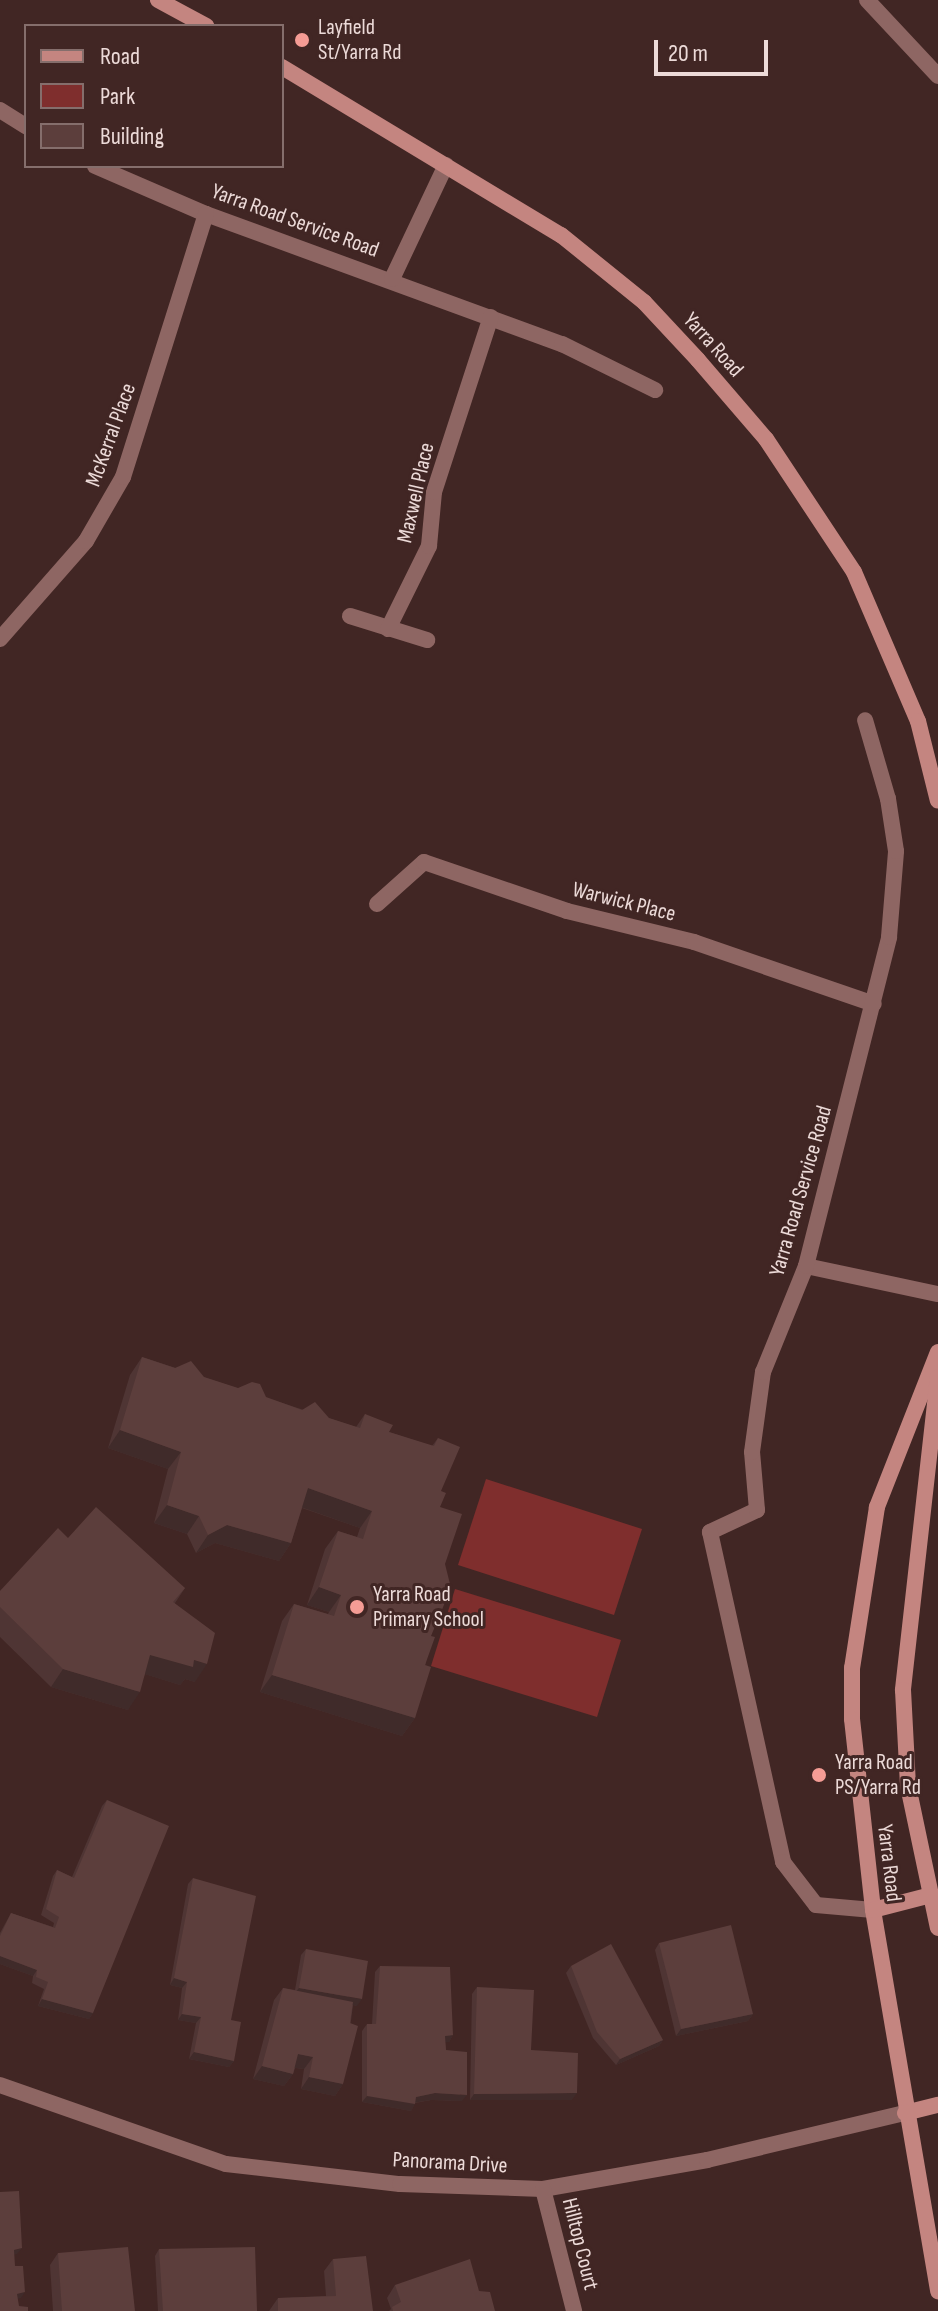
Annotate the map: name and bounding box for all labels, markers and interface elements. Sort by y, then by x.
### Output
place label: Layfield St/Yarra Rd [318,14,401,66]
legend [24,24,284,168]
scale bar [658,24,772,74]
marker: Layfield St/Yarra Rd [293,31,311,49]
text: 20 m [668,39,708,68]
text: Road [100,42,140,71]
text: Park [100,82,135,111]
text: Building [100,122,164,151]
street label: Yarra Road Service Road [208,178,382,264]
street label: Yarra Road [677,307,749,383]
street label: McKerral Place [80,380,142,490]
street label: Maxwell Place [392,440,440,546]
street label: Warwick Place [570,876,678,928]
street label: Yarra Road Service Road [764,1103,838,1279]
place label: Yarra Road Primary School [373,1581,484,1632]
marker: Yarra Road Primary School [348,1598,366,1616]
place label: Yarra Road PS/Yarra Rd [835,1749,921,1800]
marker: Yarra Road PS/Yarra Rd [810,1766,828,1784]
street label: Yarra Road [871,1823,907,1903]
street label: Panorama Drive [392,2147,508,2179]
street label: Hilltop Court [556,2195,604,2293]

